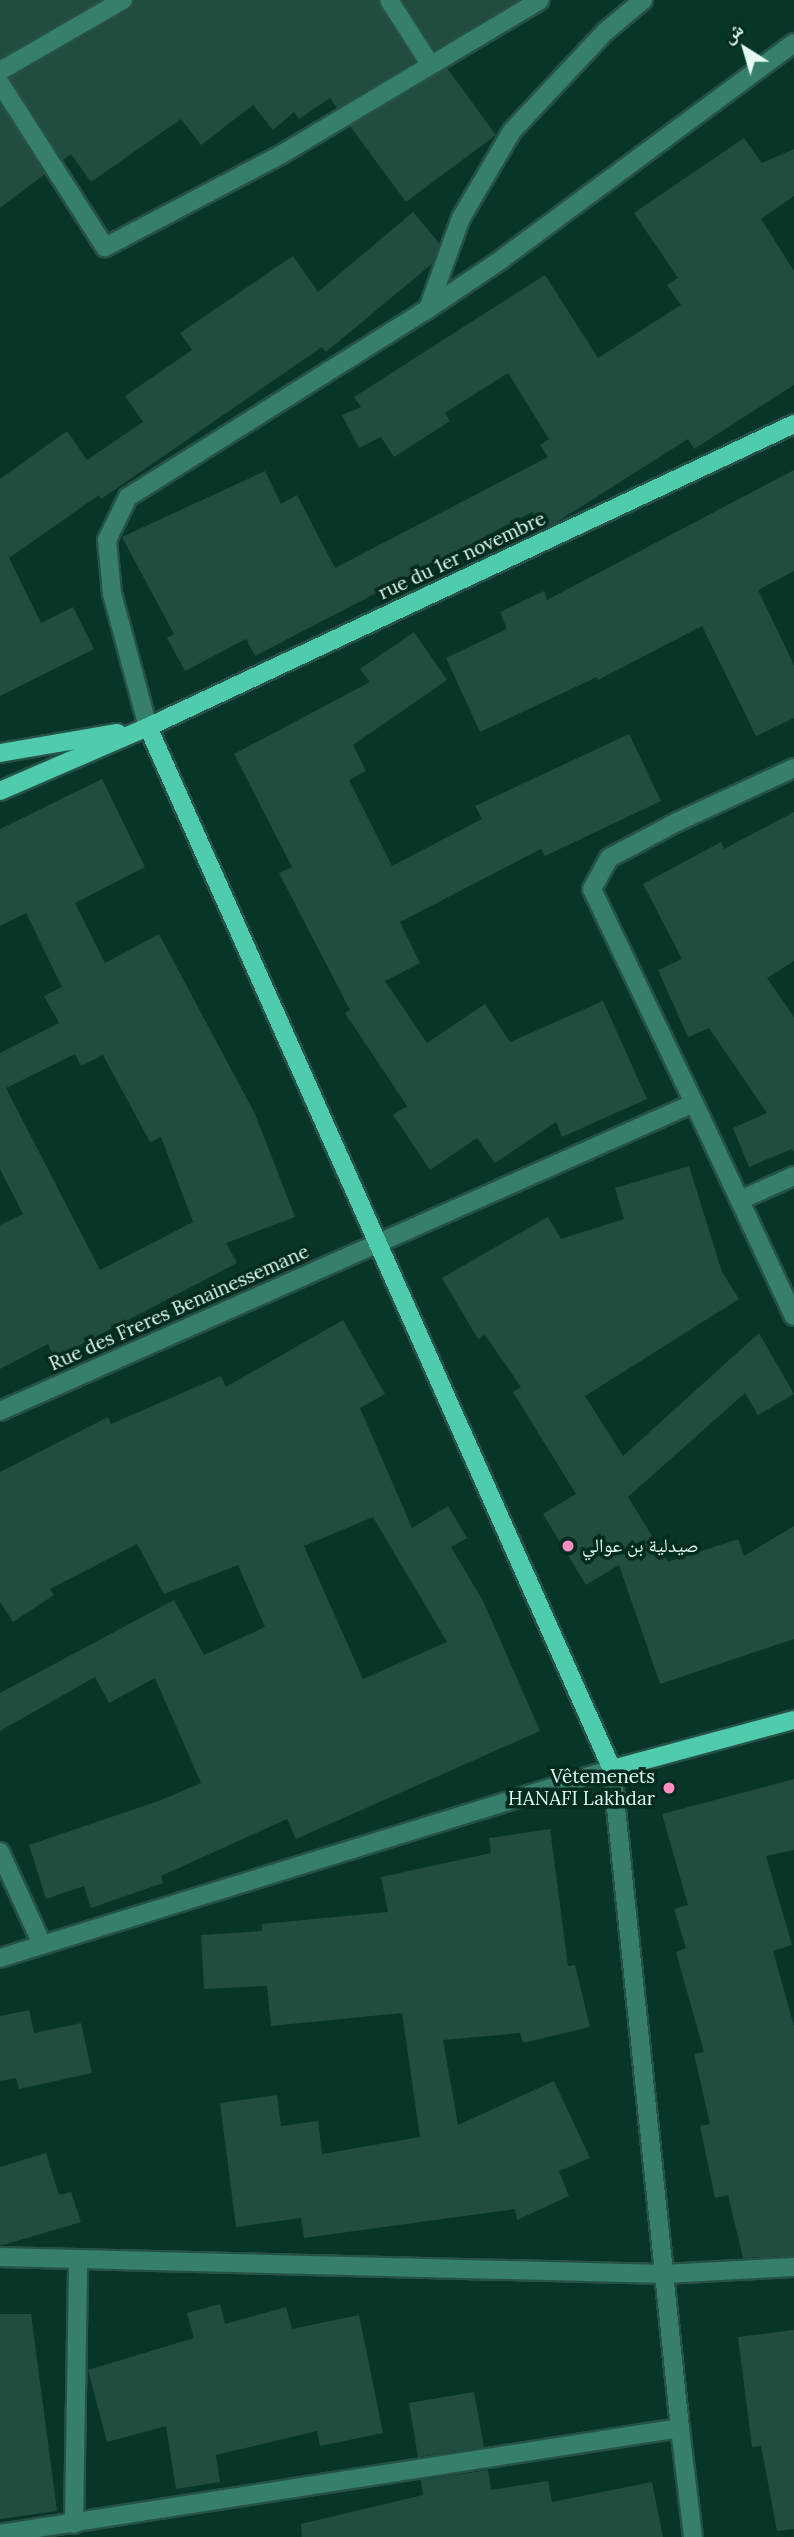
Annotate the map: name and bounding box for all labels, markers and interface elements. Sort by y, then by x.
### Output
north arrow [710,14,780,84]
text: ش [717,17,748,48]
street label: rue du 1er novembre [375,507,549,605]
street label: Rue des Freres Benainessemane [46,1240,312,1376]
place label: صيدلية بن عوالي [582,1535,699,1557]
marker: صيدلية بن عوالي [560,1538,576,1554]
place label: Vêtemenets HANAFI Lakhdar [508,1766,655,1810]
marker: Vêtemenets HANAFI Lakhdar [661,1780,677,1796]

